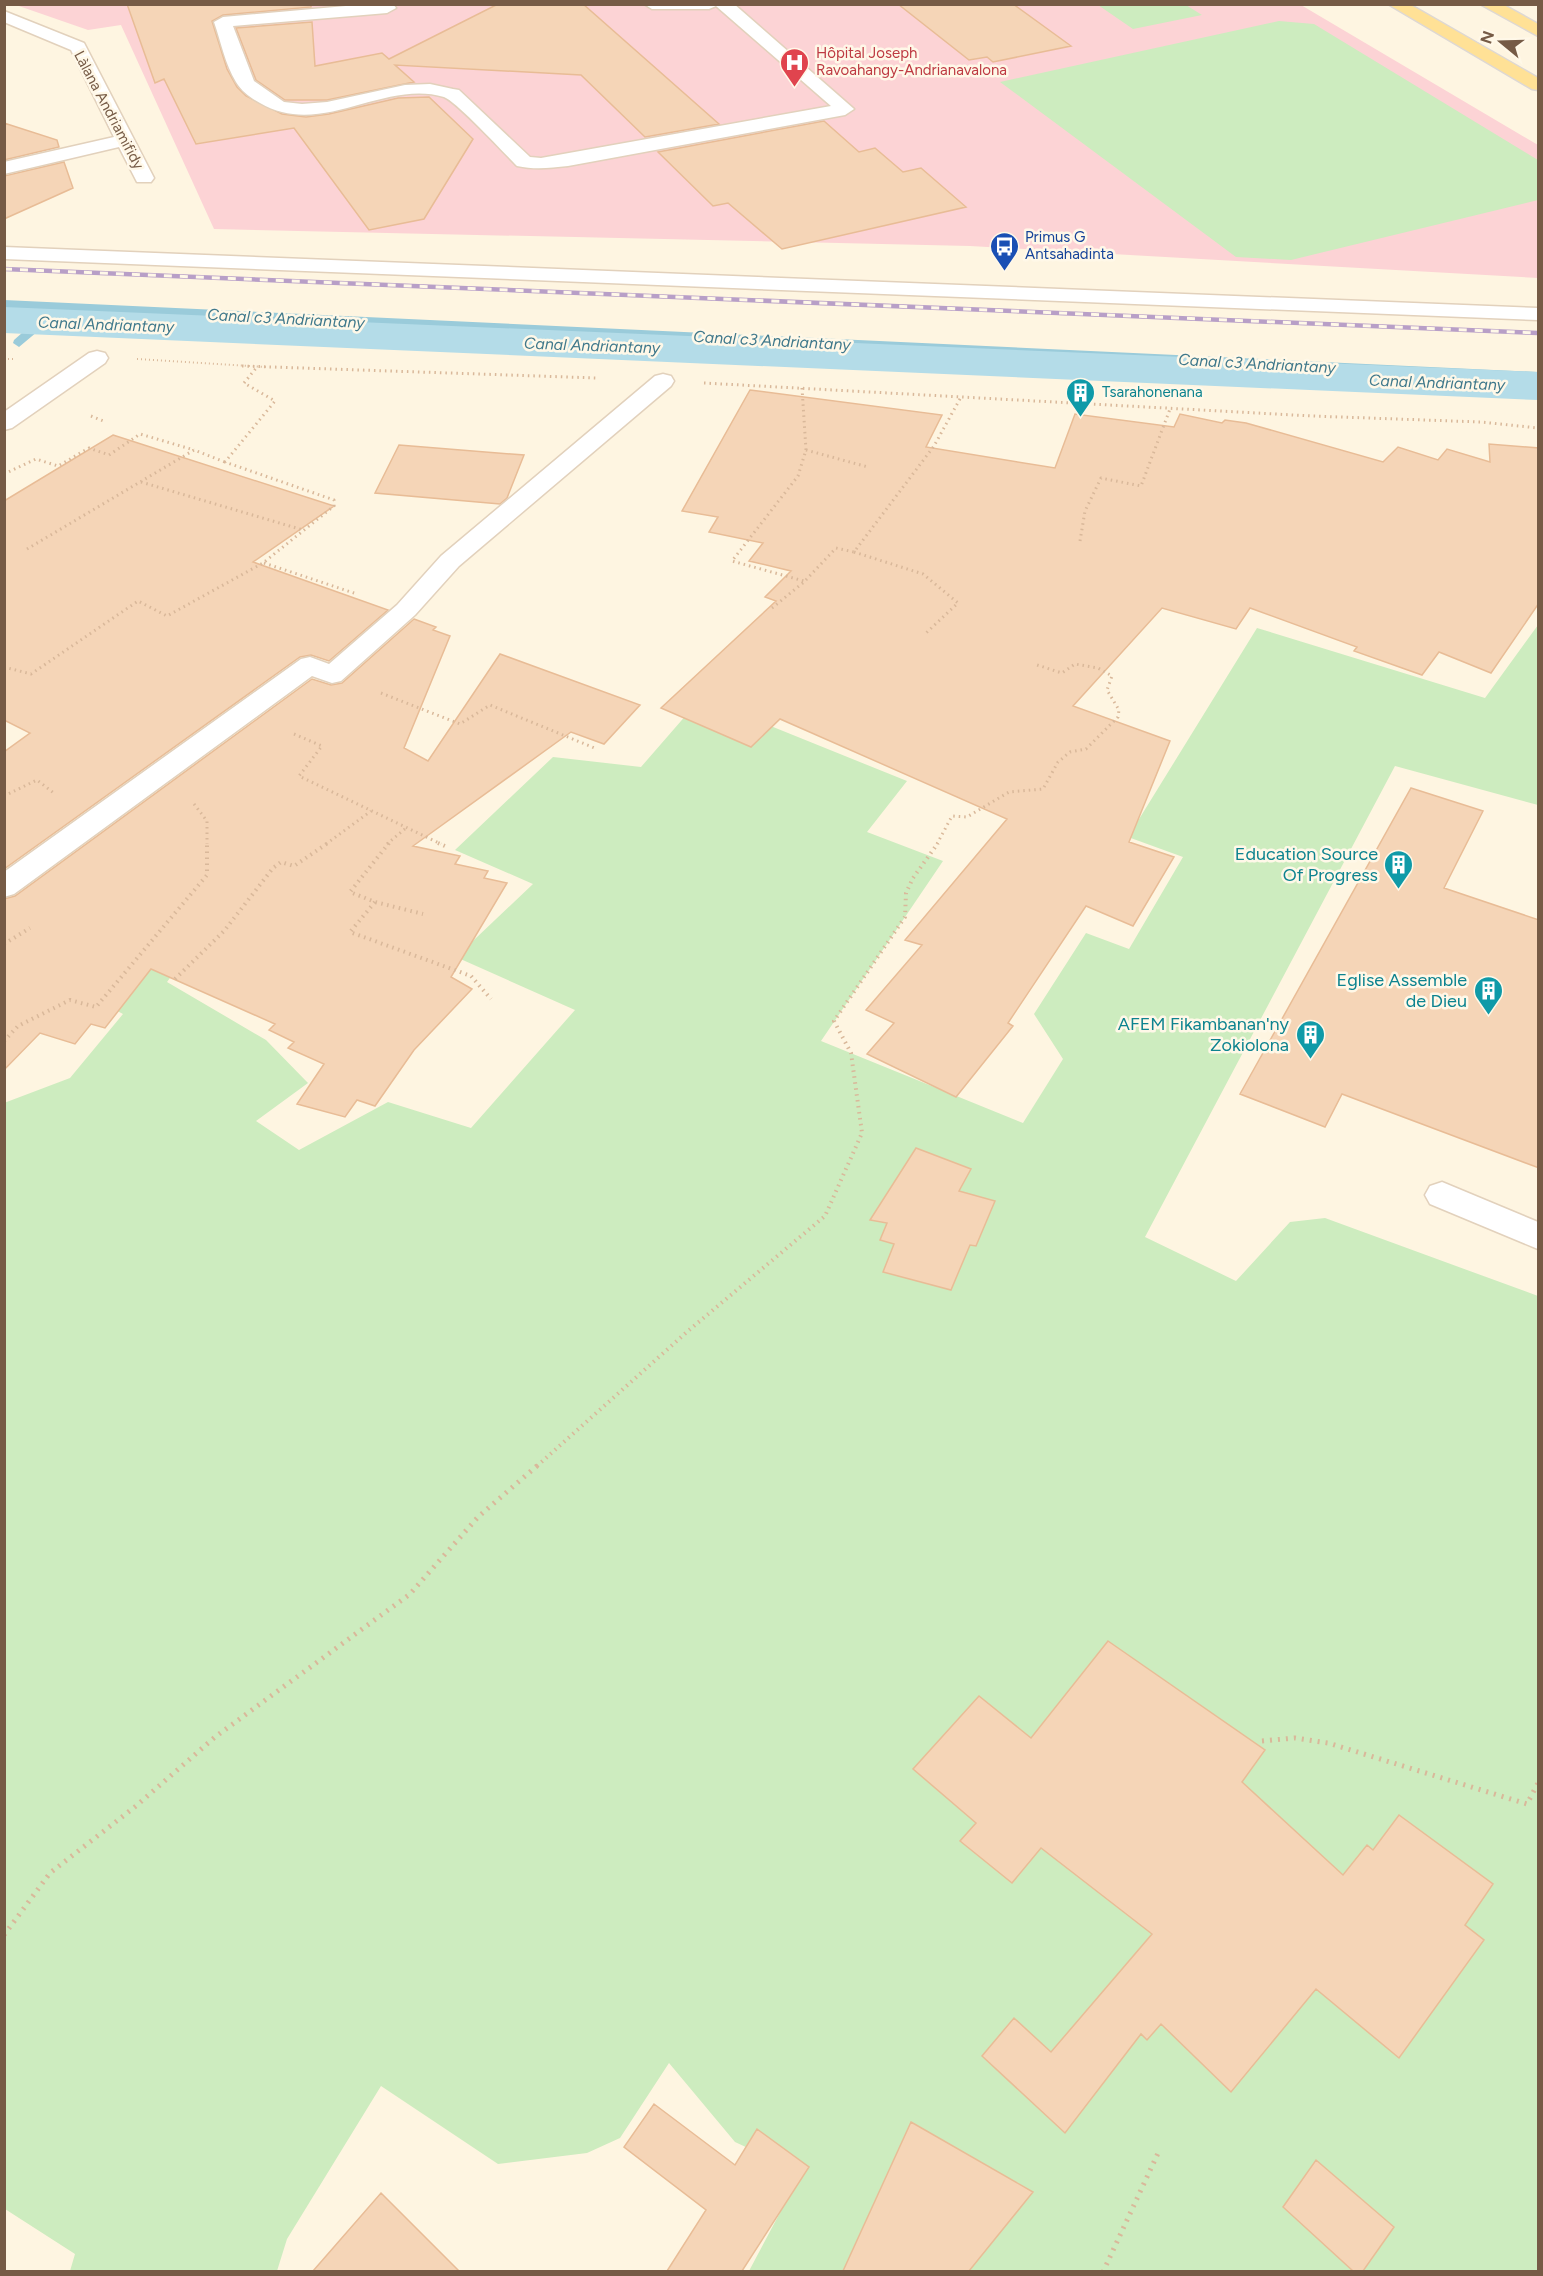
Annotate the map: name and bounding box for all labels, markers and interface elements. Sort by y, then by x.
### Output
north arrow [1471,12,1531,72]
text: N [1476,28,1498,46]
place label: Hôpital Joseph Ravoahangy-Andrianavalona [816,44,1007,79]
hospital icon: Hôpital Joseph Ravoahangy-Andrianavalona [779,46,811,88]
street label: Làlana Andriamifidy [70,48,148,172]
place label: Primus G Antsahadinta [1025,228,1114,263]
bus stop icon: Primus G Antsahadinta [988,230,1020,272]
water label: Canal c3 Andriantany [207,305,366,332]
water label: Canal Andriantany [38,313,175,336]
water label: Canal c3 Andriantany [693,327,852,354]
water label: Canal Andriantany [524,334,661,357]
water label: Canal c3 Andriantany [1178,350,1337,377]
water label: Canal Andriantany [1369,371,1506,394]
building icon: Tsarahonenana [1065,376,1097,418]
place label: Tsarahonenana [1102,383,1203,401]
place label: Education Source Of Progress [1235,843,1378,886]
building icon: Education Source Of Progress [1383,848,1415,890]
place label: Eglise Assemble de Dieu [1337,969,1467,1012]
building icon: Eglise Assemble de Dieu [1472,974,1504,1016]
place label: AFEM Fikambanan'ny Zokiolona [1118,1013,1290,1056]
building icon: AFEM Fikambanan'ny Zokiolona [1294,1018,1326,1060]

